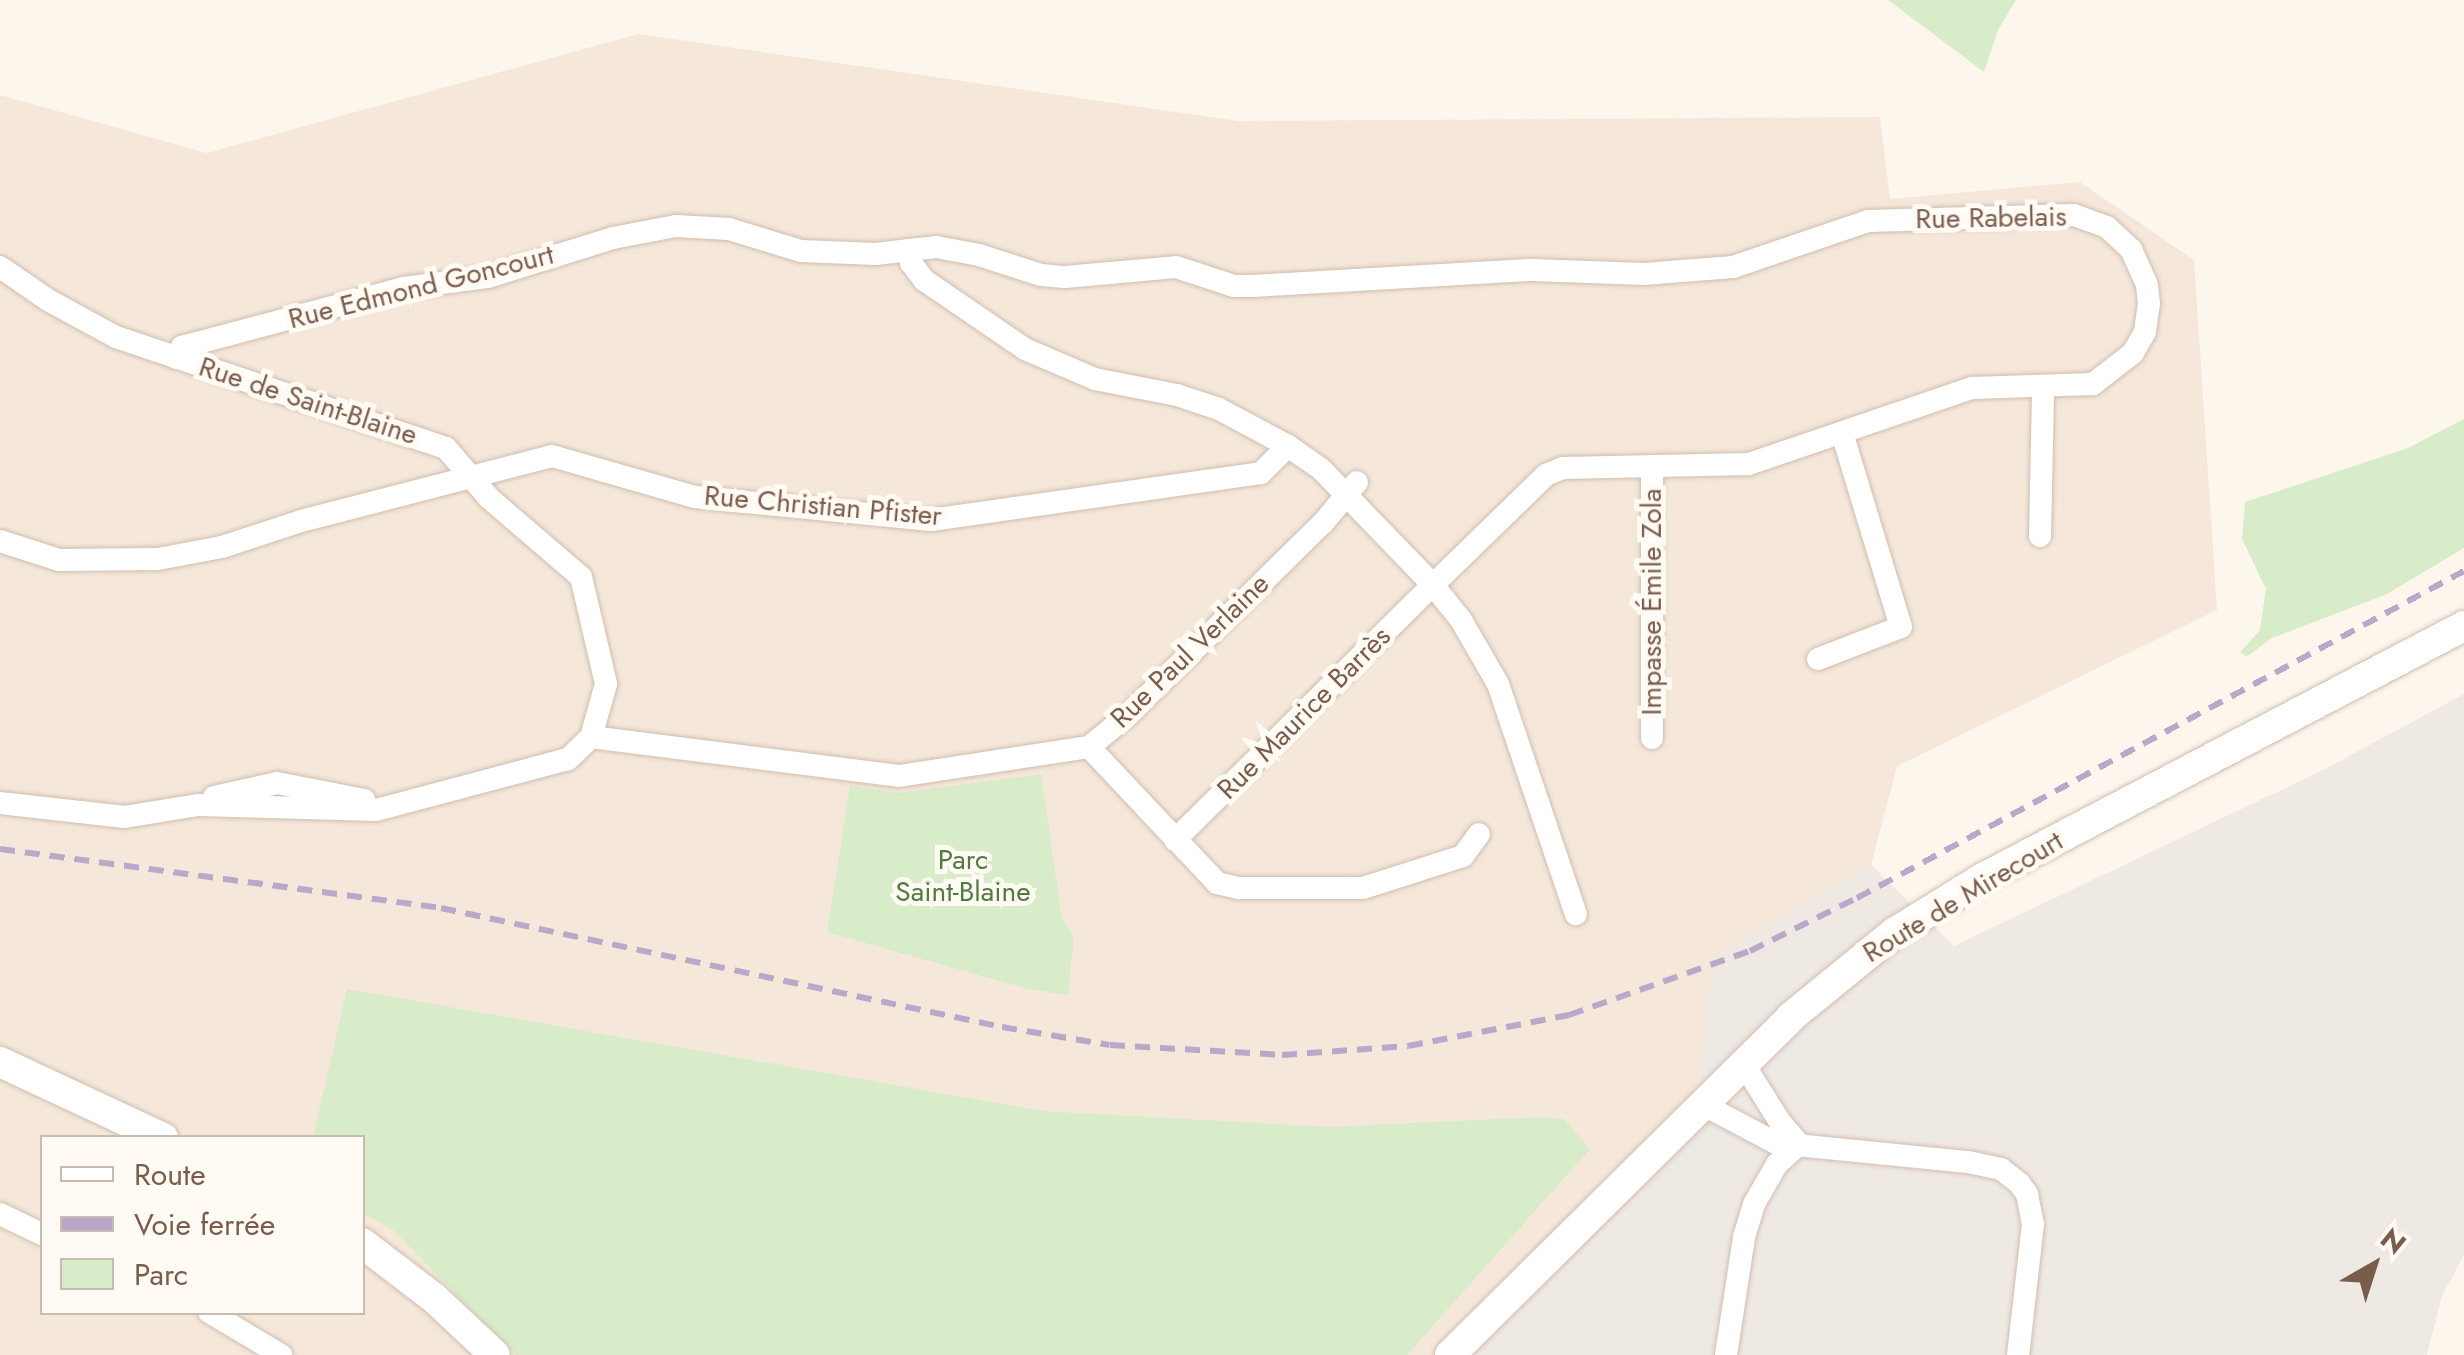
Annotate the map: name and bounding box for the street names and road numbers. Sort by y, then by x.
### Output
street label: Rue Rabelais [1915,200,2067,236]
street label: Rue Edmond Goncourt [285,238,557,336]
street label: Rue de Saint-Blaine [195,350,421,452]
street label: Rue Christian Pfister [703,479,943,533]
street label: Impasse Émile Zola [1635,489,1669,715]
street label: Rue Paul Verlaine [1104,567,1276,735]
street label: Rue Maurice Barrès [1211,620,1397,806]
street label: Route de Mirecourt [1857,824,2069,970]

